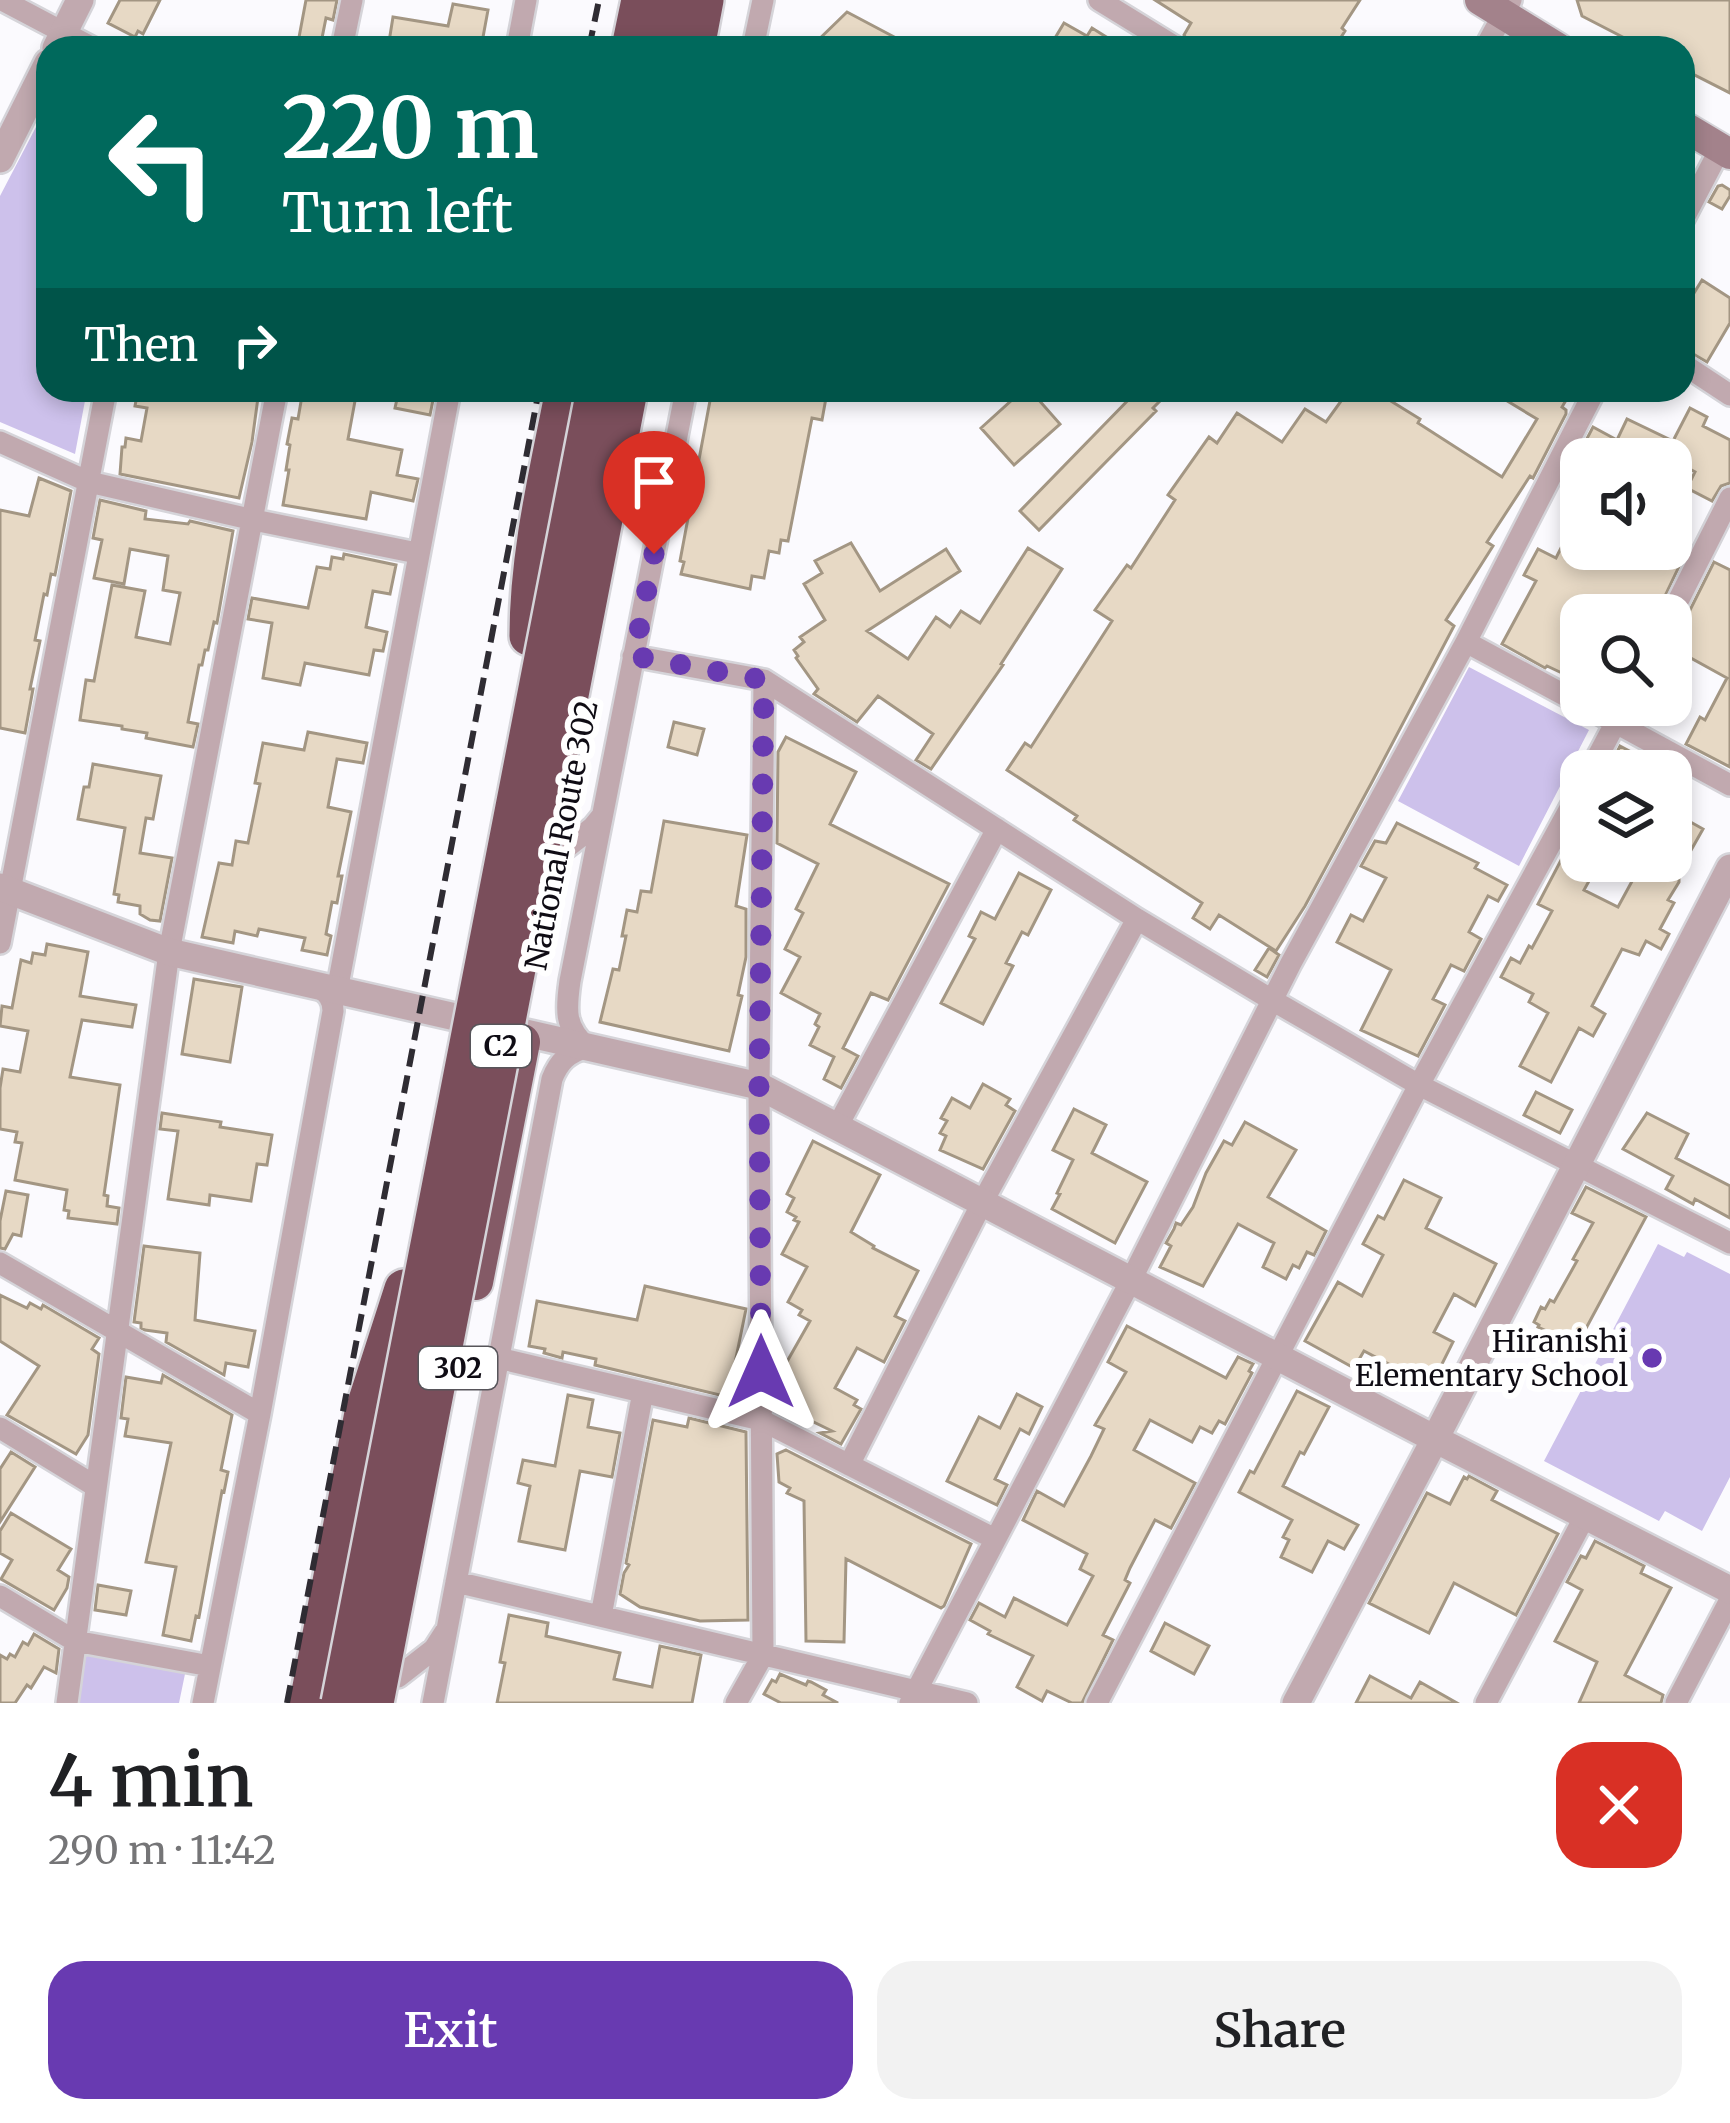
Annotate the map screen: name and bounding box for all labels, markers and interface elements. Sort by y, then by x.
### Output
text: 220 m [282,75,539,181]
icon: left [84,84,240,240]
text: Turn left [282,179,513,247]
icon: right [222,312,288,378]
text: Then [84,317,198,373]
pin [603,431,705,554]
map controls [1560,438,1692,882]
button: sound [1560,438,1692,570]
icon: arrive [621,449,687,515]
button: search [1560,594,1692,726]
street label: National Route 302 [516,697,606,973]
button: layers [1560,750,1692,882]
road number: C2 [471,1025,531,1067]
position arrow [698,1309,824,1435]
place label: Hiranishi Elementary School [1355,1322,1628,1394]
marker: Hiranishi Elementary School [1639,1345,1665,1371]
road number: 302 [419,1347,497,1389]
text: 4 min [48,1735,254,1826]
button: close [1556,1742,1682,1868]
text: 290 m · 11:42 [48,1826,276,1875]
button: Exit [48,1961,853,2099]
button: Share [877,1961,1682,2099]

